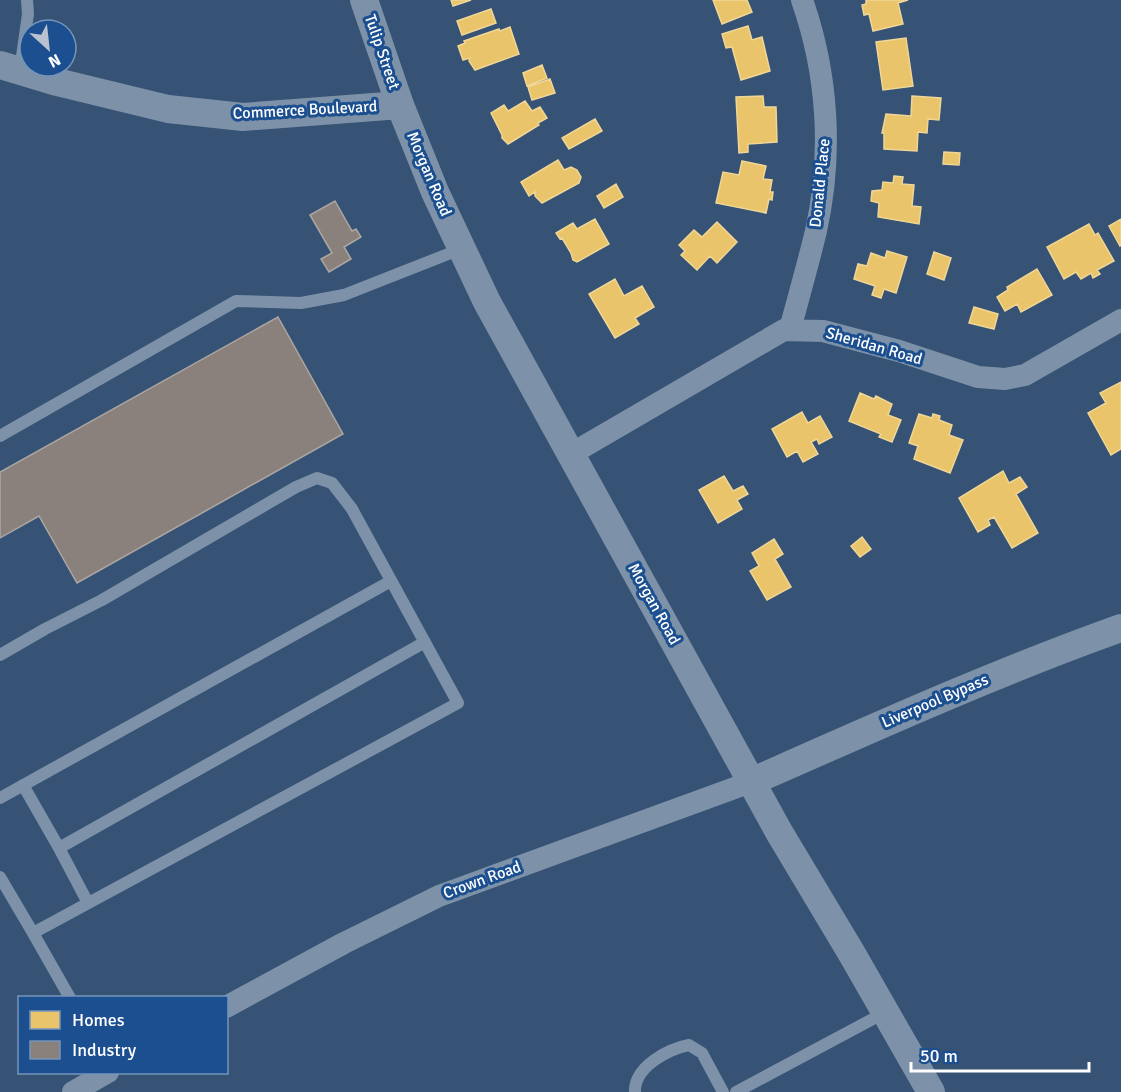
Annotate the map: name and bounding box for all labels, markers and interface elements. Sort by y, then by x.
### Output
street label: Tulip Street [360,12,404,92]
north arrow [18,18,78,78]
text: N [45,49,64,72]
street label: Commerce Boulevard [232,96,378,124]
street label: Morgan Road [402,129,456,219]
street label: Donald Place [805,137,835,229]
street label: Sheridan Road [824,323,924,369]
street label: Morgan Road [623,560,685,648]
street label: Liverpool Bypass [879,670,991,732]
street label: Crown Road [440,857,524,903]
legend [18,996,228,1074]
text: Homes [72,1009,125,1031]
scale bar [911,1035,1090,1073]
text: Industry [72,1039,137,1061]
text: 50 m [920,1045,958,1067]

